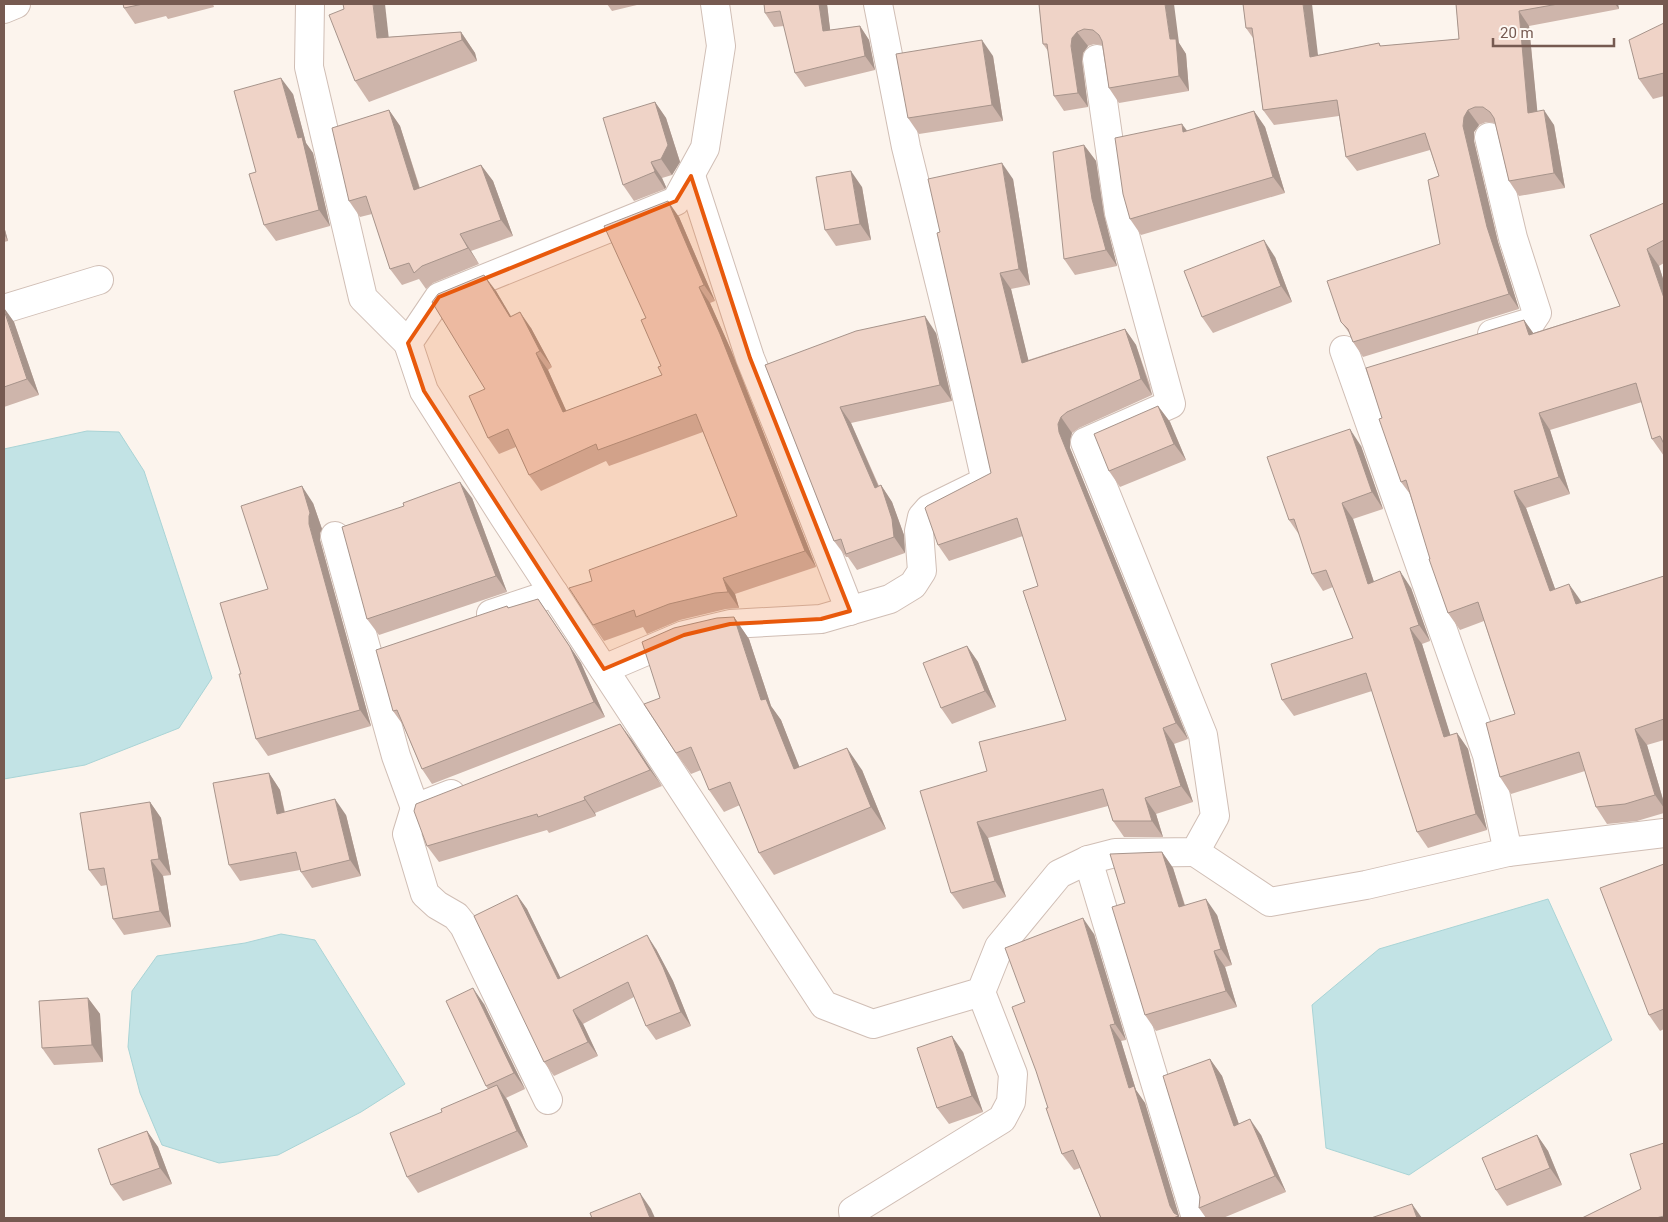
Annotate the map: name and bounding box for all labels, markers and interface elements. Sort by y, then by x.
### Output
scale bar [1493,15,1614,47]
text: 20 m [1500,24,1534,42]

